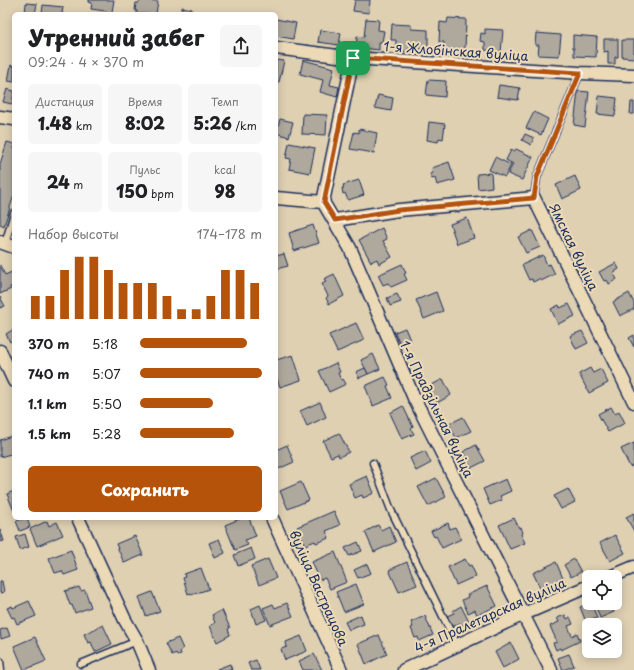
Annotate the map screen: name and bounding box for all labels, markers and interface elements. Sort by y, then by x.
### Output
text: Утренний забег [28,20,204,53]
button: share [220,25,262,67]
street label: 1-я Жлобінская вуліца [383,36,529,65]
pin [336,41,370,75]
icon: arrive [342,47,364,69]
text: 09:24 · 4 × 370 m [28,52,144,71]
text: Дистанция [36,93,94,110]
text: Время [127,93,163,110]
text: Темп [211,93,239,110]
text: 1.48 [38,110,72,136]
text: 8:02 [125,110,165,136]
text: 5:26 [193,110,232,136]
text: km [72,117,92,134]
text: /km [232,117,257,134]
text: Пульс [129,161,161,178]
text: kcal [214,161,236,178]
text: 24 [47,169,70,195]
text: m [70,176,83,193]
text: 150 [116,178,148,204]
text: 98 [215,178,235,204]
text: bpm [148,185,174,202]
street label: Ямская вуліца [545,200,604,294]
text: Набор высоты [28,224,119,243]
text: 174–178 m [197,224,262,243]
text: 370 m [28,334,69,353]
text: 5:18 [92,334,118,353]
street label: 1-я Прадзільная вуліца [396,337,479,481]
text: 740 m [28,364,69,383]
text: 5:07 [92,364,121,383]
text: 1.1 km [28,394,67,413]
text: 5:50 [92,394,122,413]
text: 1.5 km [28,424,71,443]
text: 5:28 [92,424,121,443]
button: Сохранить [28,466,262,512]
street label: вуліца Вастрацова [285,527,354,649]
map controls [582,570,622,658]
button: locate [582,570,622,610]
street label: 4-я Пралетарская вуліца [411,572,569,657]
button: layers [582,618,622,658]

